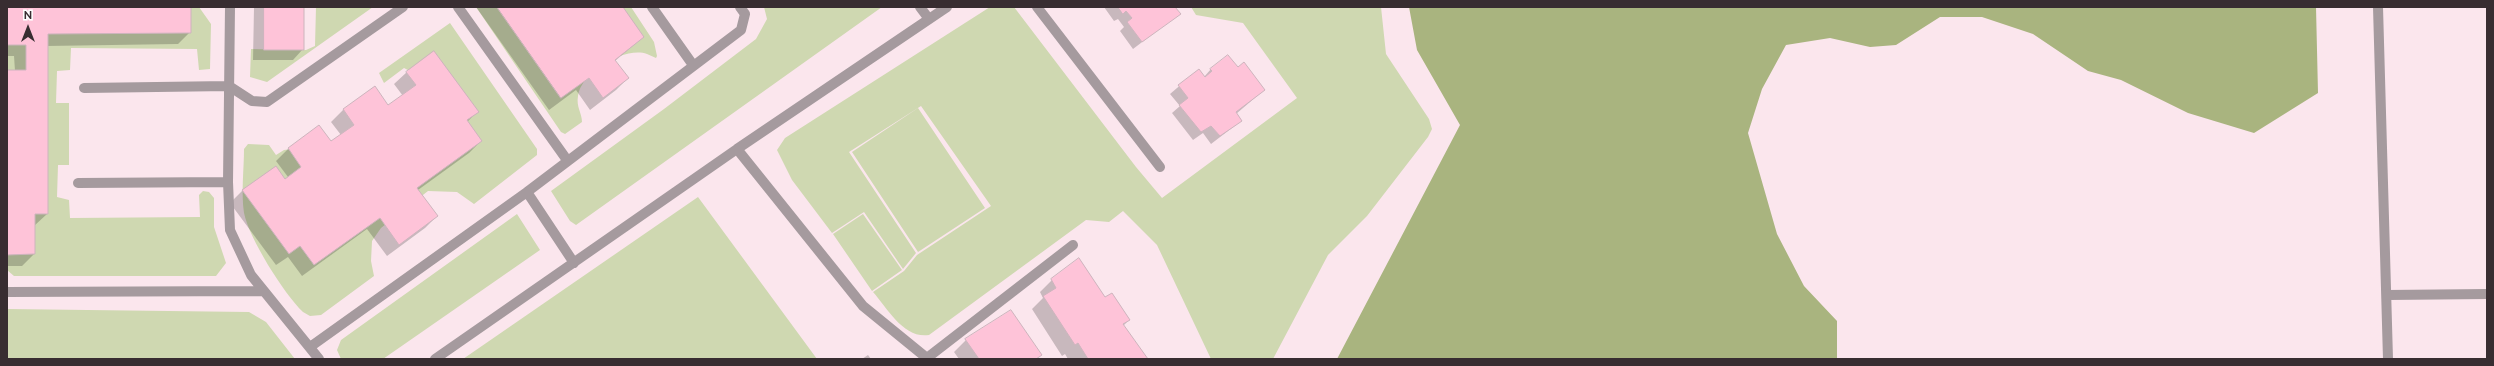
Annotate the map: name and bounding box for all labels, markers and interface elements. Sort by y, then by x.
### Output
north arrow [8,8,48,48]
text: N [24,9,32,22]

